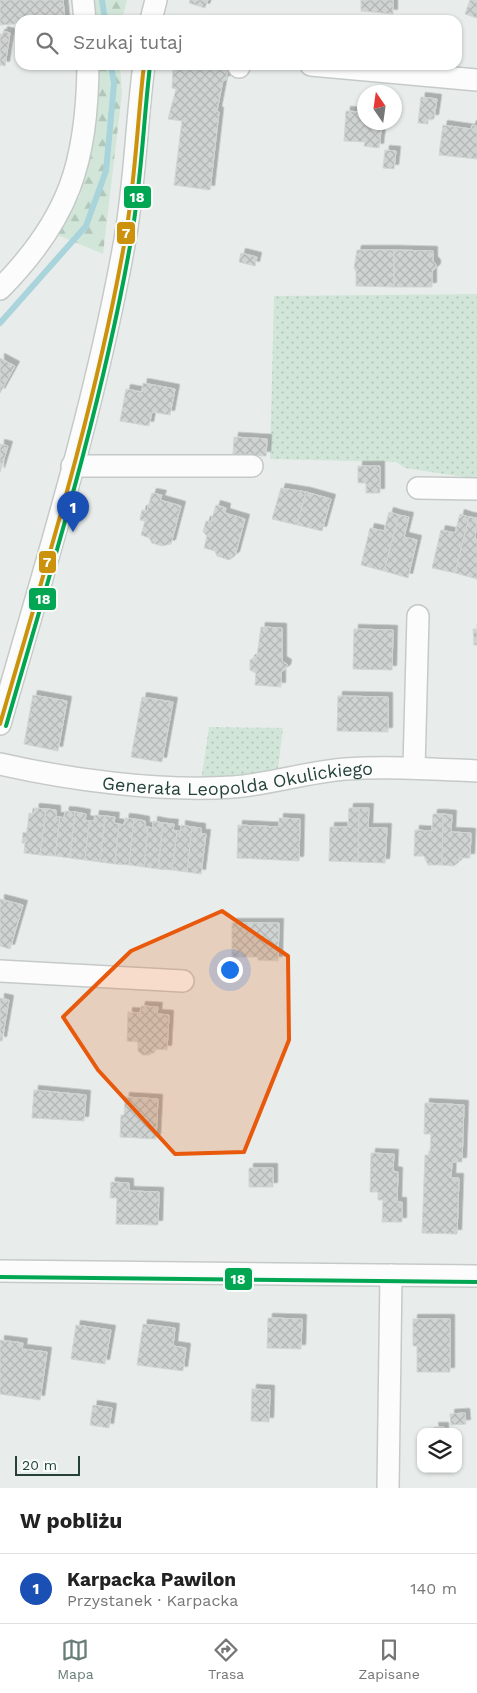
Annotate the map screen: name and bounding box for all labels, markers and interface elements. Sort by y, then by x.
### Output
search box [15,15,462,70]
icon: search [33,29,61,57]
text: Szukaj tutaj [73,31,183,54]
north arrow [357,85,402,130]
line badge: 18 [123,185,152,209]
text: 18 [130,189,145,205]
line badge: 7 [116,221,136,245]
text: 7 [122,225,131,241]
pin: 1 [57,491,89,532]
line badge: 7 [38,550,57,574]
text: 7 [43,554,52,570]
line badge: 18 [28,587,57,611]
text: 18 [36,591,51,607]
street label: Generała Leopolda Okulickiego [101,757,373,799]
your location [217,957,243,983]
line badge: 18 [224,1267,253,1291]
text: 18 [231,1271,246,1287]
map controls [417,1428,462,1473]
button: layers [417,1428,462,1473]
scale bar [15,1453,80,1476]
text: 20 m [22,1457,57,1473]
text: W pobliżu [20,1508,122,1533]
text: Karpacka Pawilon [67,1568,236,1591]
text: 1 [33,1579,39,1598]
text: 140 m [410,1579,457,1598]
text: Przystanek · Karpacka [67,1591,238,1610]
tab: Mapa [57,1636,94,1682]
tab: Trasa [208,1636,244,1682]
tab: Zapisane [359,1636,420,1682]

